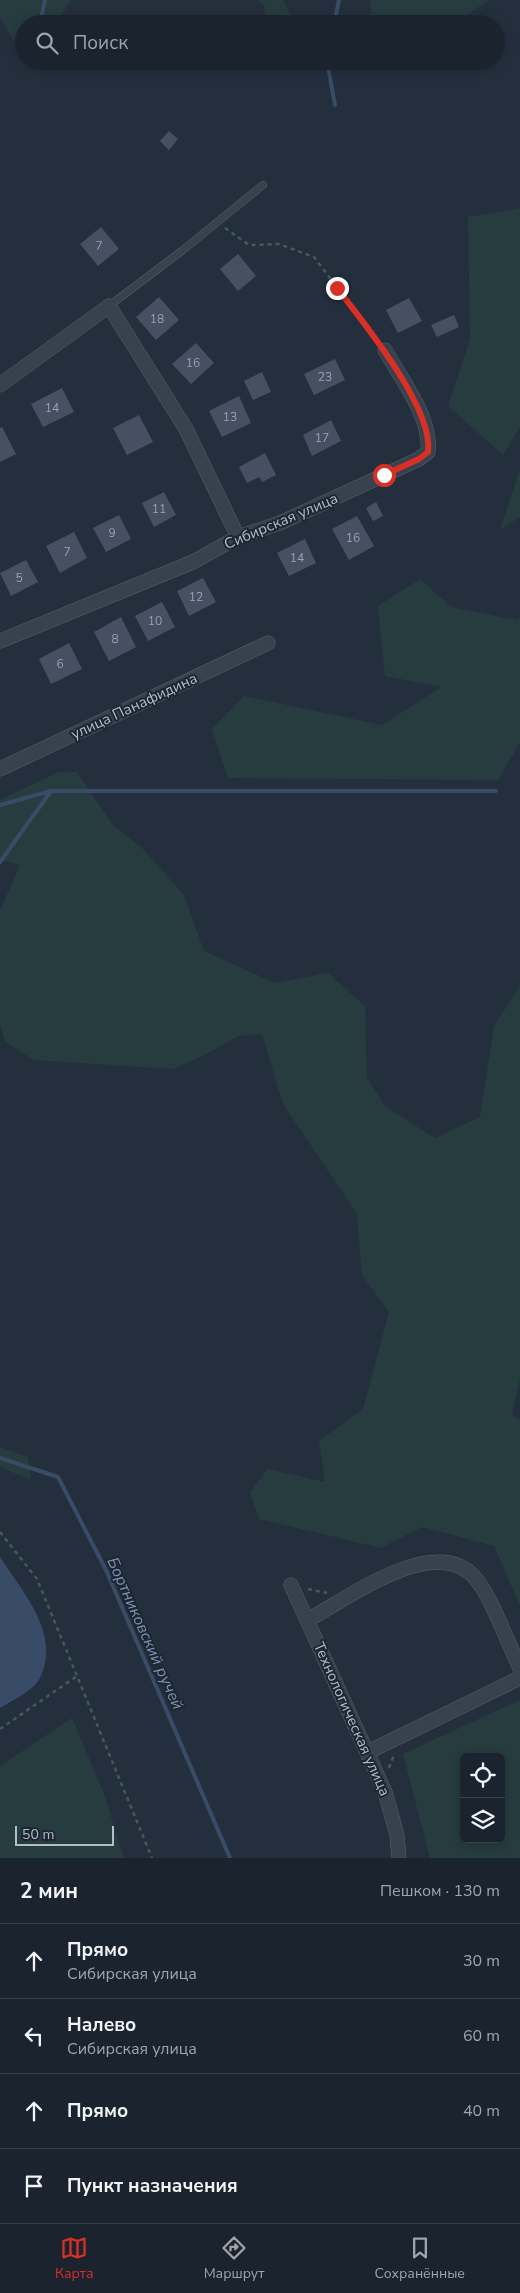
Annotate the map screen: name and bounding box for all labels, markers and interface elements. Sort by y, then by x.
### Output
search box [15,15,505,70]
icon: search [33,29,61,57]
text: Поиск [73,30,128,56]
house number: 7 [95,238,103,254]
route end [326,277,349,300]
house number: 18 [150,311,164,327]
house number: 16 [186,355,200,371]
house number: 23 [318,369,332,385]
house number: 14 [45,400,59,416]
house number: 13 [223,409,237,425]
house number: 17 [315,430,329,446]
route start [373,464,396,487]
street label: Сибирская улица [221,488,341,554]
house number: 11 [152,501,166,517]
house number: 9 [108,525,116,541]
house number: 16 [346,530,360,546]
house number: 7 [63,544,71,560]
house number: 14 [290,550,304,566]
house number: 5 [15,570,23,586]
house number: 12 [189,589,203,605]
house number: 10 [148,613,162,629]
house number: 8 [111,631,119,647]
house number: 6 [56,656,64,672]
street label: улица Панафидина [68,668,200,744]
water label: Бортниковский ручей [102,1554,189,1713]
street label: Технологическая улица [309,1639,395,1799]
map controls [460,1753,505,1843]
button: locate [460,1753,505,1798]
button: layers [460,1798,505,1843]
scale bar [15,1823,114,1846]
text: 50 m [22,1825,54,1844]
text: 2 мин [20,1877,78,1905]
text: Пешком · 130 m [380,1880,500,1902]
text: Прямо [67,1937,128,1963]
icon: ahead [20,1947,48,1975]
text: 30 m [463,1950,500,1972]
text: Сибирская улица [67,1963,197,1985]
text: Налево [67,2012,136,2038]
icon: left [20,2022,48,2050]
text: 60 m [463,2025,500,2047]
text: Сибирская улица [67,2038,197,2060]
icon: ahead [20,2097,48,2125]
text: Прямо [67,2098,128,2124]
text: 40 m [463,2100,500,2122]
icon: arrive [20,2172,48,2200]
text: Пункт назначения [67,2173,238,2199]
tab: Карта [55,2234,94,2283]
tab: Маршрут [204,2234,264,2283]
tab: Сохранённые [374,2234,465,2283]

